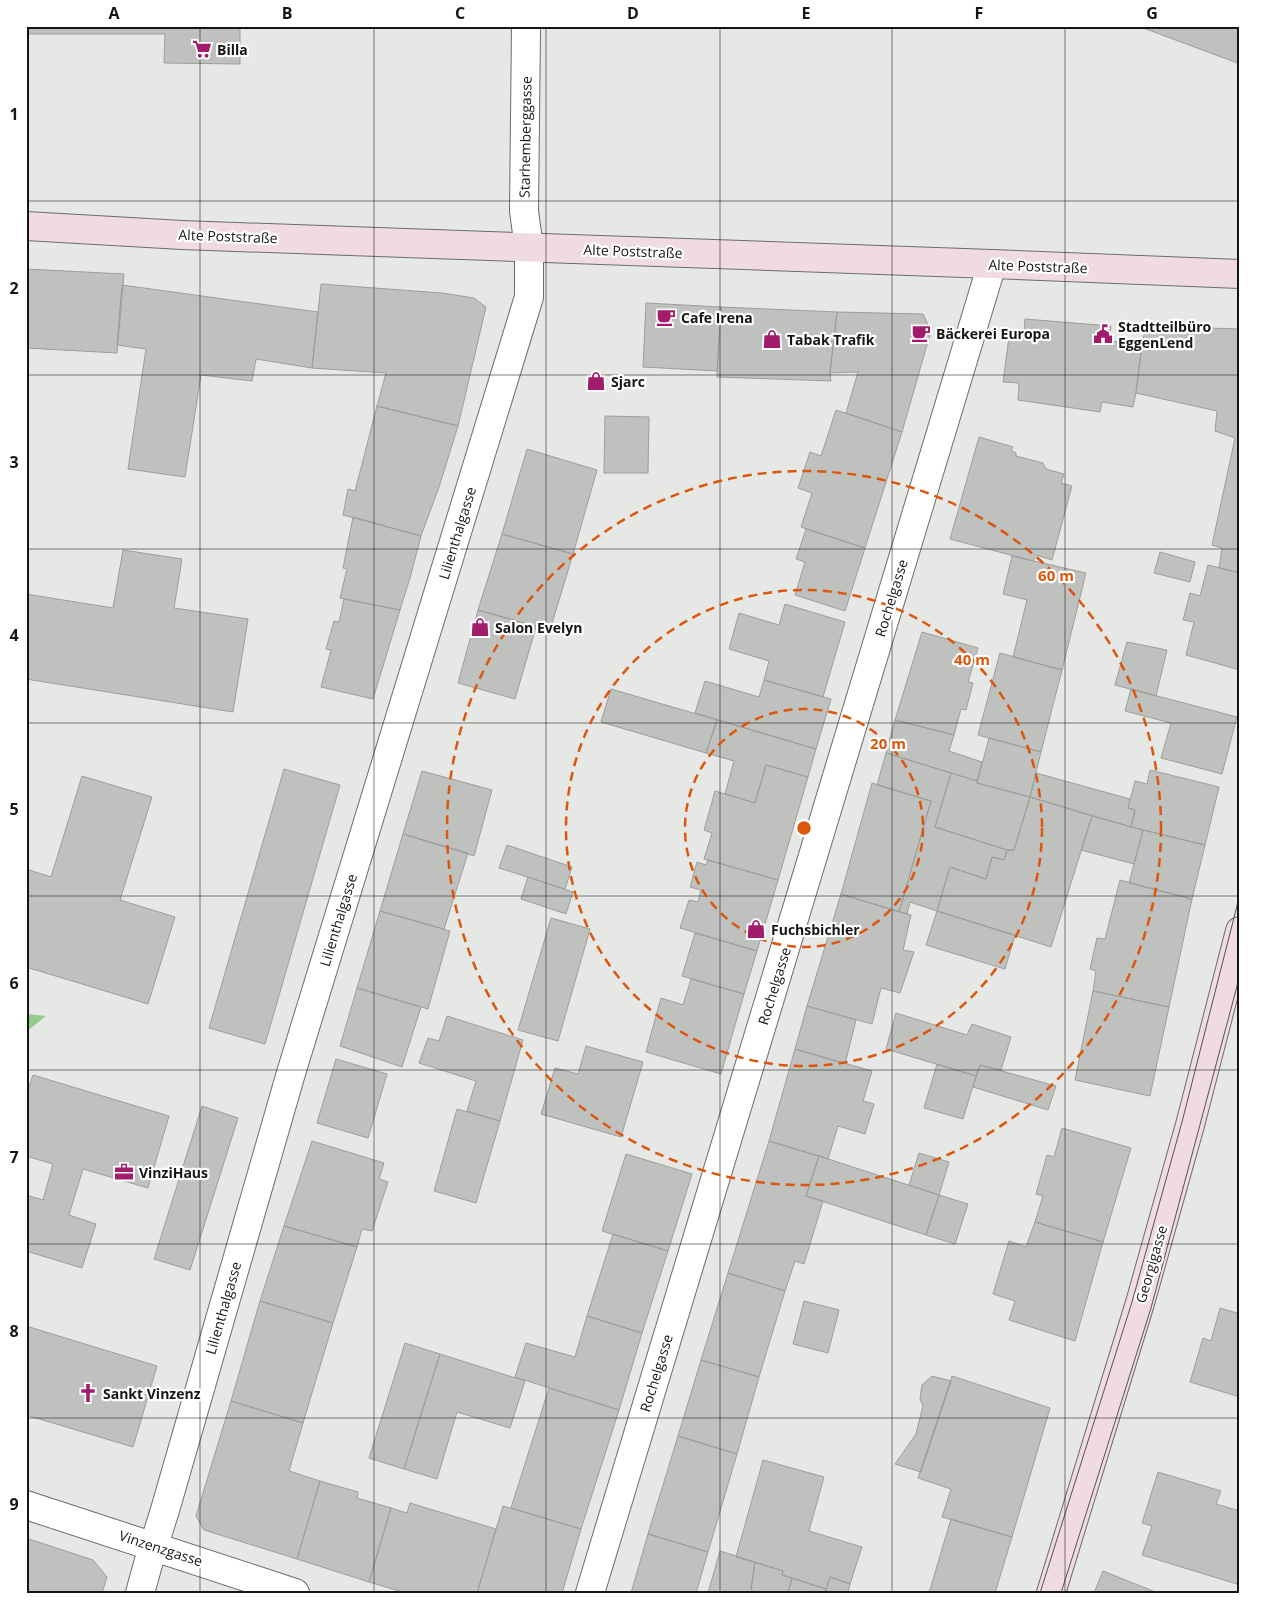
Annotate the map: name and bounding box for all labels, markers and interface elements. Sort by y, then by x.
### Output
text: A [108,2,120,24]
text: B [282,2,292,24]
text: C [455,2,465,24]
text: D [627,2,639,24]
text: E [802,2,811,24]
text: F [975,2,983,24]
text: G [1146,2,1158,24]
supermarket icon: Billa [191,38,213,60]
place label: Billa [217,40,248,59]
street label: Starhemberggasse [514,76,536,198]
text: 1 [9,103,19,125]
street label: Alte Poststraße [178,225,278,247]
street label: Alte Poststraße [583,240,683,262]
street label: Alte Poststraße [988,255,1088,277]
text: 2 [9,277,19,299]
cafe icon: Cafe Irena [655,306,677,328]
place label: Cafe Irena [681,308,753,327]
place label: Stadtteilbüro EggenLend [1118,317,1211,352]
cafe icon: Bäckerei Europa [910,322,932,344]
public building icon: Stadtteilbüro EggenLend [1092,323,1114,345]
place label: Bäckerei Europa [936,324,1050,343]
shop icon: Tabak Trafik [761,328,783,350]
place label: Tabak Trafik [787,330,875,349]
shop icon: Sjarc [585,370,607,392]
place label: Sjarc [611,372,645,391]
text: 3 [9,451,19,473]
street label: Lilienthalgasse [434,484,480,582]
street label: Rochelgasse [870,557,912,639]
text: 60 m [1038,565,1074,585]
shop icon: Salon Evelyn [469,616,491,638]
place label: Salon Evelyn [495,618,582,637]
text: 4 [9,624,19,646]
text: 40 m [954,649,990,669]
text: 20 m [870,733,906,753]
text: 5 [9,798,19,820]
centre of rings [795,819,813,837]
street label: Lilienthalgasse [315,871,361,969]
shop icon: Fuchsbichler [745,918,767,940]
place label: Fuchsbichler [771,920,860,939]
street label: Rochelgasse [753,945,795,1027]
text: 6 [9,972,19,994]
text: 7 [9,1146,19,1168]
office icon: VinziHaus [113,1161,135,1183]
place label: VinziHaus [139,1163,208,1182]
street label: Georgigasse [1131,1223,1171,1305]
street label: Lilienthalgasse [201,1259,245,1357]
text: 8 [9,1320,19,1342]
street label: Rochelgasse [635,1332,677,1414]
church icon: Sankt Vinzenz [77,1382,99,1404]
place label: Sankt Vinzenz [103,1384,201,1403]
text: 9 [9,1493,19,1515]
street label: Vinzenzgasse [117,1526,205,1570]

